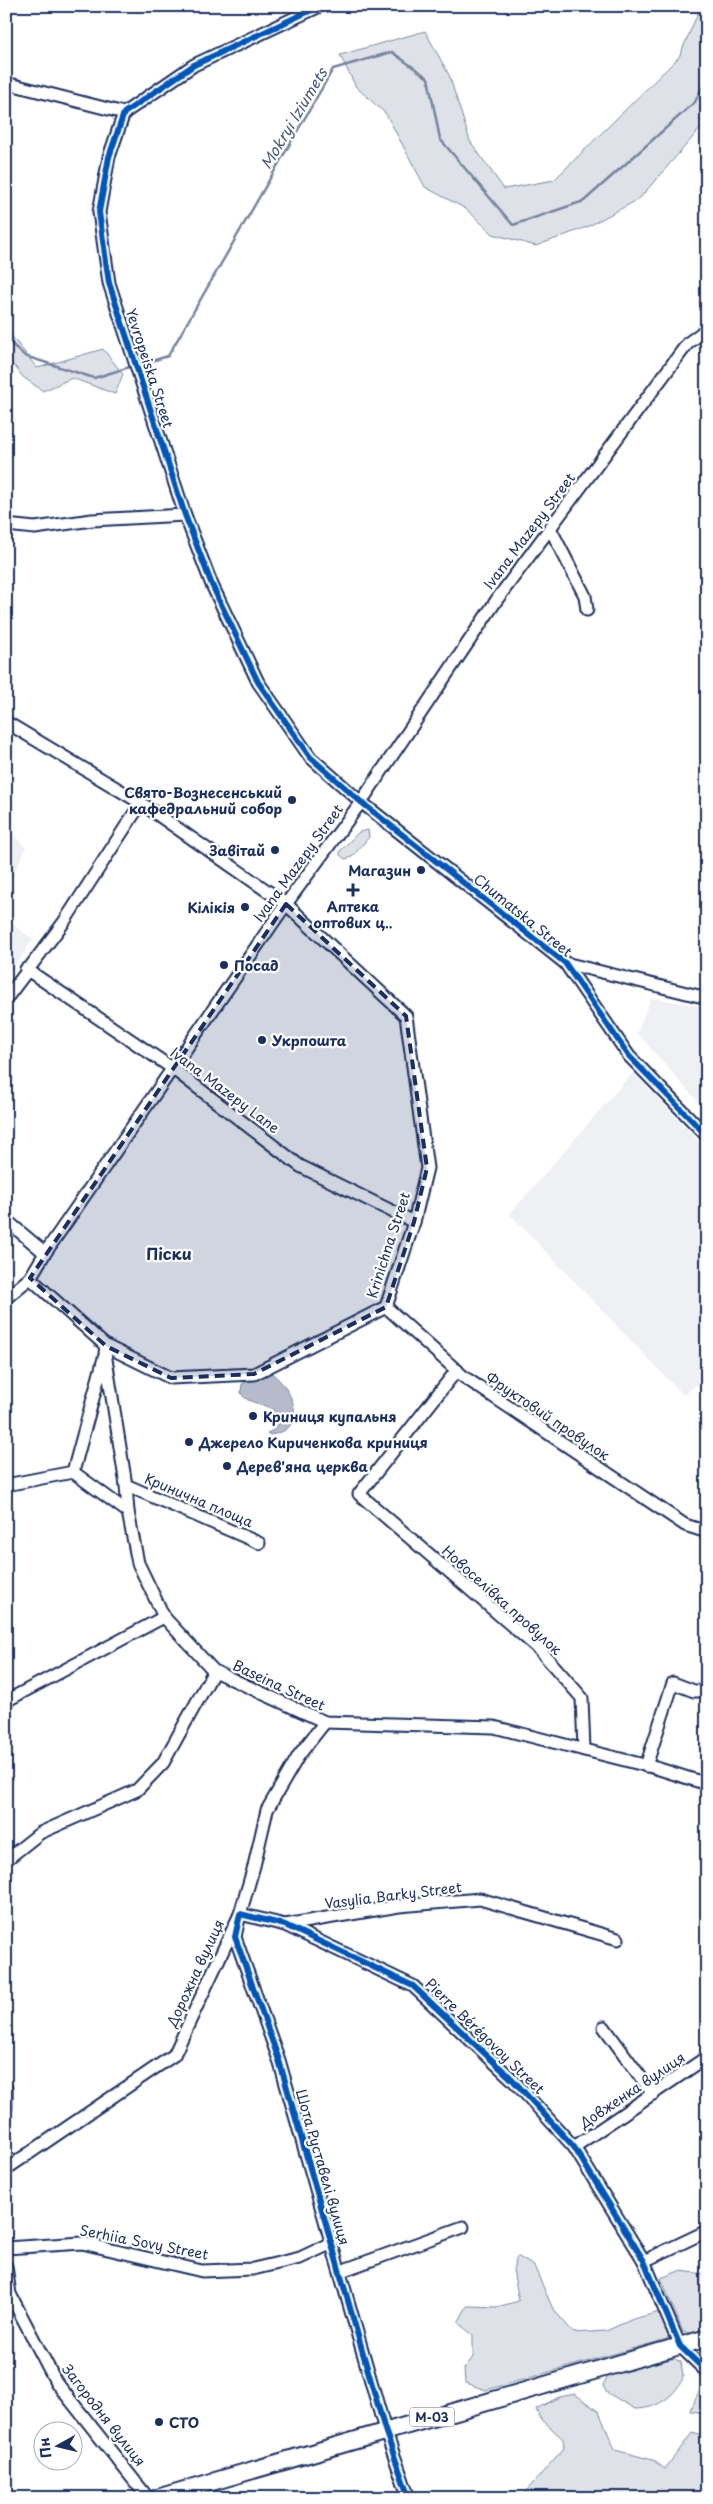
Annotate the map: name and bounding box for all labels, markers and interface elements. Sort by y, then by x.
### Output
water label: Mokryi Iziumets [254,62,333,173]
street label: Yevropeiska Street [121,306,179,430]
street label: Ivana Mazepy Street [478,468,580,594]
place label: Свято-Вознесенський кафедральний собор [124,782,282,819]
marker: Свято-Вознесенський кафедральний собор [286,794,298,806]
street label: Ivana Mazepy Street [248,800,348,926]
place label: Завітай [208,840,265,861]
marker: Завітай [269,844,281,856]
place label: Магазин [348,860,411,881]
marker: Магазин [415,864,427,876]
street label: Chumatska Street [469,869,577,961]
marker: Аптека оптових ц‥ [347,884,359,896]
place label: Аптека оптових ц‥ [314,896,392,933]
place label: Кілікія [187,897,235,918]
marker: Кілікія [239,901,251,913]
place label: Посад [234,955,279,976]
marker: Посад [218,959,230,971]
place label: Укрпошта [271,1030,347,1051]
marker: Укрпошта [256,1034,268,1046]
street label: Ivana Mazepy Lane [166,1042,284,1138]
street label: Krinichna Street [361,1189,415,1301]
district label: Піски [146,1241,192,1265]
street label: Фруктовий провулок [482,1367,615,1466]
place label: Криниця купальня [263,1406,397,1427]
marker: Криниця купальня [247,1410,259,1422]
place label: Джерело Кириченкова криниця [198,1432,428,1453]
marker: Джерело Кириченкова криниця [183,1436,195,1448]
place label: Дерев'яна церква [236,1456,368,1477]
marker: Дерев'яна церква [221,1460,233,1472]
street label: Кринична площа [142,1468,257,1532]
street label: Новоселівка провулок [437,1540,567,1660]
street label: Baseina Street [229,1654,329,1716]
street label: Vasylia Barky Street [323,1876,463,1914]
street label: Дорожна вулиця [160,1916,229,2031]
street label: Pierre Bérégovoy Street [420,1973,550,2099]
street label: Довженка вулиця [574,2047,689,2134]
street label: Шота Руставелі вулиця [291,2087,355,2247]
street label: Serhiia Sovy Street [78,2219,210,2265]
street label: Загородня вулиця [57,2359,151,2471]
road number: М-03 [410,2408,454,2426]
place label: СТО [169,2412,199,2433]
marker: СТО [153,2416,165,2428]
north arrow [32,2422,82,2472]
text: Пн [33,2436,56,2459]

